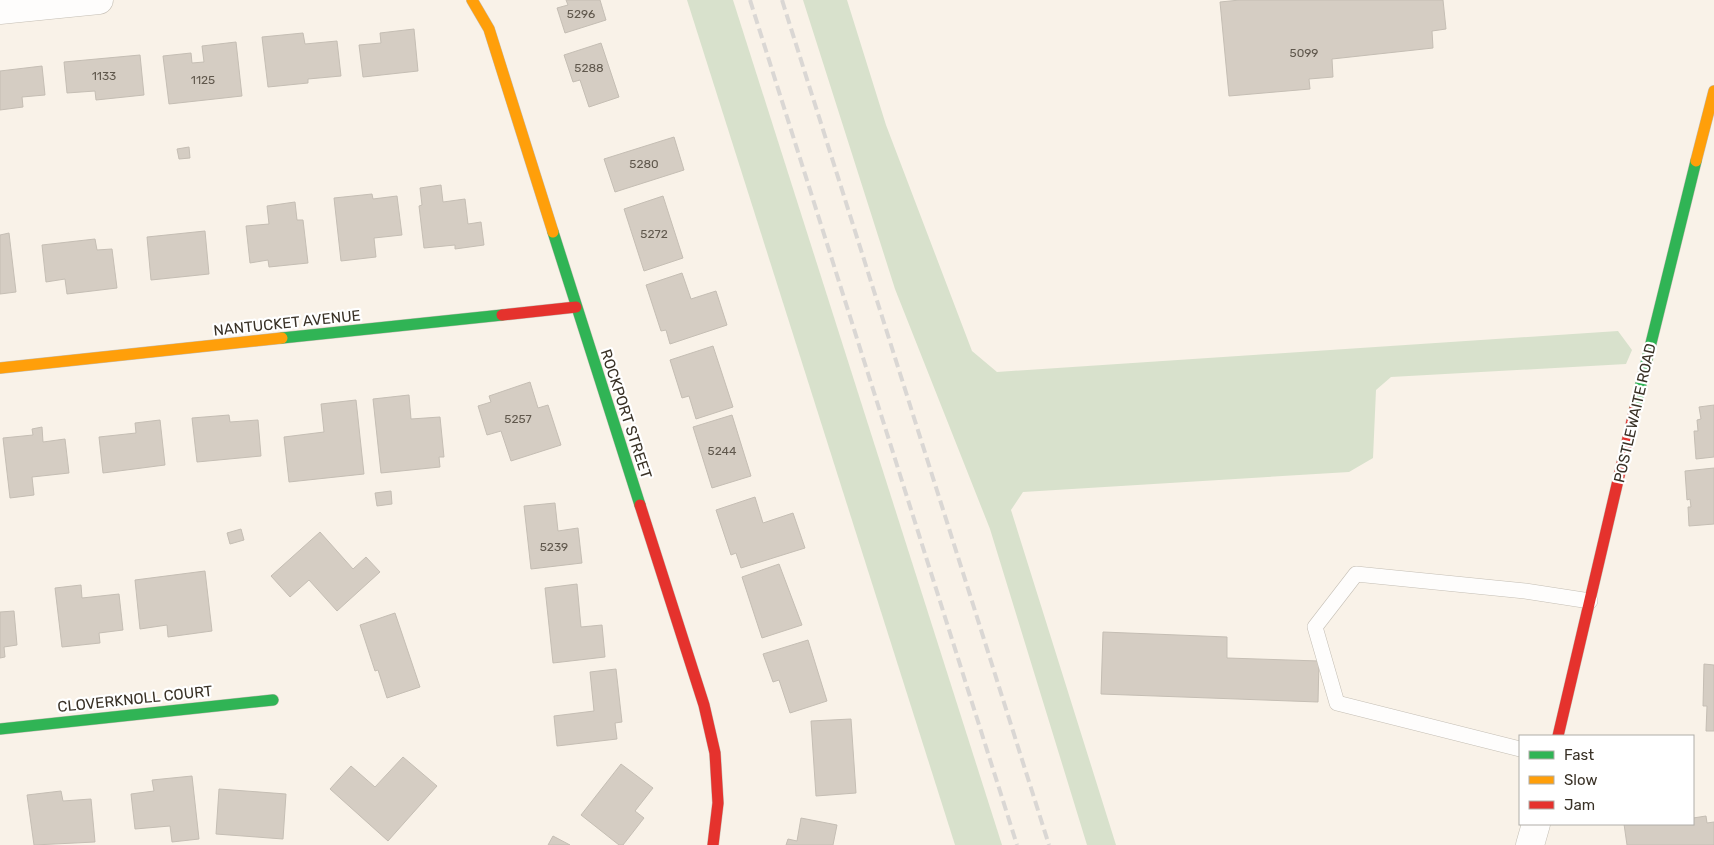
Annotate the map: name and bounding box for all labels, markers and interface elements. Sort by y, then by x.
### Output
house number: 5296 [567,7,595,21]
house number: 5099 [1290,46,1318,60]
house number: 5288 [574,61,604,75]
house number: 1133 [92,69,116,83]
house number: 1125 [191,73,215,87]
house number: 5280 [629,157,659,171]
house number: 5272 [640,227,668,241]
street label: NANTUCKET AVENUE [212,306,362,340]
street label: POSTLEWAITE ROAD [1610,342,1660,484]
street label: ROCKPORT STREET [597,347,656,481]
house number: 5257 [504,412,532,426]
house number: 5244 [708,444,737,458]
house number: 5239 [540,540,568,554]
street label: CLOVERKNOLL COURT [57,682,214,716]
legend [1519,735,1694,825]
text: Fast [1564,746,1594,764]
text: Slow [1564,771,1597,789]
text: Jam [1564,796,1595,814]

